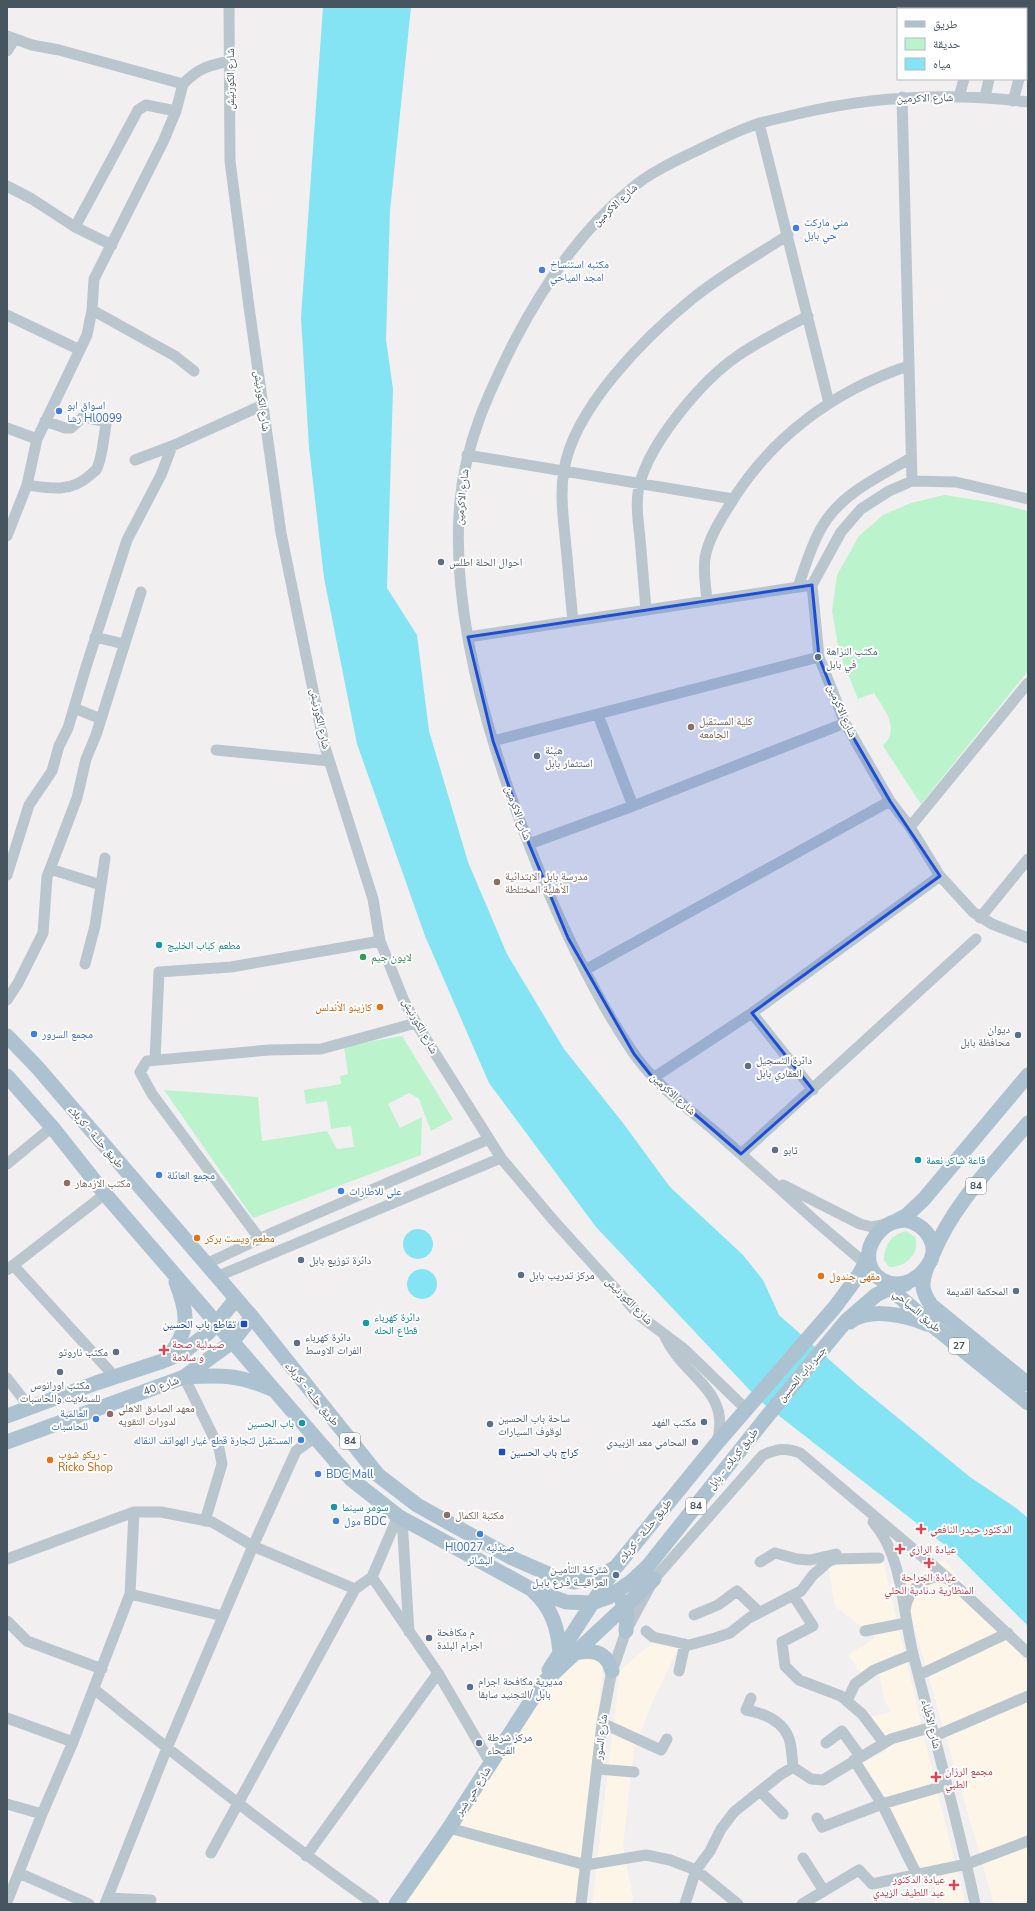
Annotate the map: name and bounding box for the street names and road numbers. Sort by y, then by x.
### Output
street label: شارع الكورنيش [223,48,238,110]
street label: شارع الاكرمين [897,90,953,106]
street label: شارع الاكرمين [589,180,641,230]
street label: شارع الكورنيش [250,370,274,432]
street label: شارع الاكرمين [452,468,472,526]
street label: شارع الاكرمين [824,682,860,740]
street label: شارع الكورنيش [306,687,334,751]
street label: شارع الاكرمين [501,784,535,842]
street label: شارع الكورنيش [399,996,441,1056]
street label: شارع الاكرمين [647,1070,699,1118]
street label: طريق حلــة - كربلاء [65,1102,127,1172]
road number: 84 [966,1178,986,1194]
street label: شارع الكورنيش [602,1274,656,1328]
street label: طريق السياحي [889,1286,944,1337]
road number: 27 [949,1338,969,1354]
street label: جسر باب الحسين [774,1343,830,1405]
street label: طريق حلــة - كربلاء [281,1359,343,1429]
street label: شارع 40 [141,1373,181,1399]
street label: طريق كربلاء - بابل [704,1425,762,1493]
road number: 84 [340,1433,360,1449]
street label: طريق حلــة - كربلاء [614,1496,676,1566]
road number: 84 [686,1498,706,1514]
street label: شارع الاطباء [918,1698,944,1750]
street label: شارع السور [591,1714,611,1761]
street label: شارع حي شبر [451,1763,495,1820]

